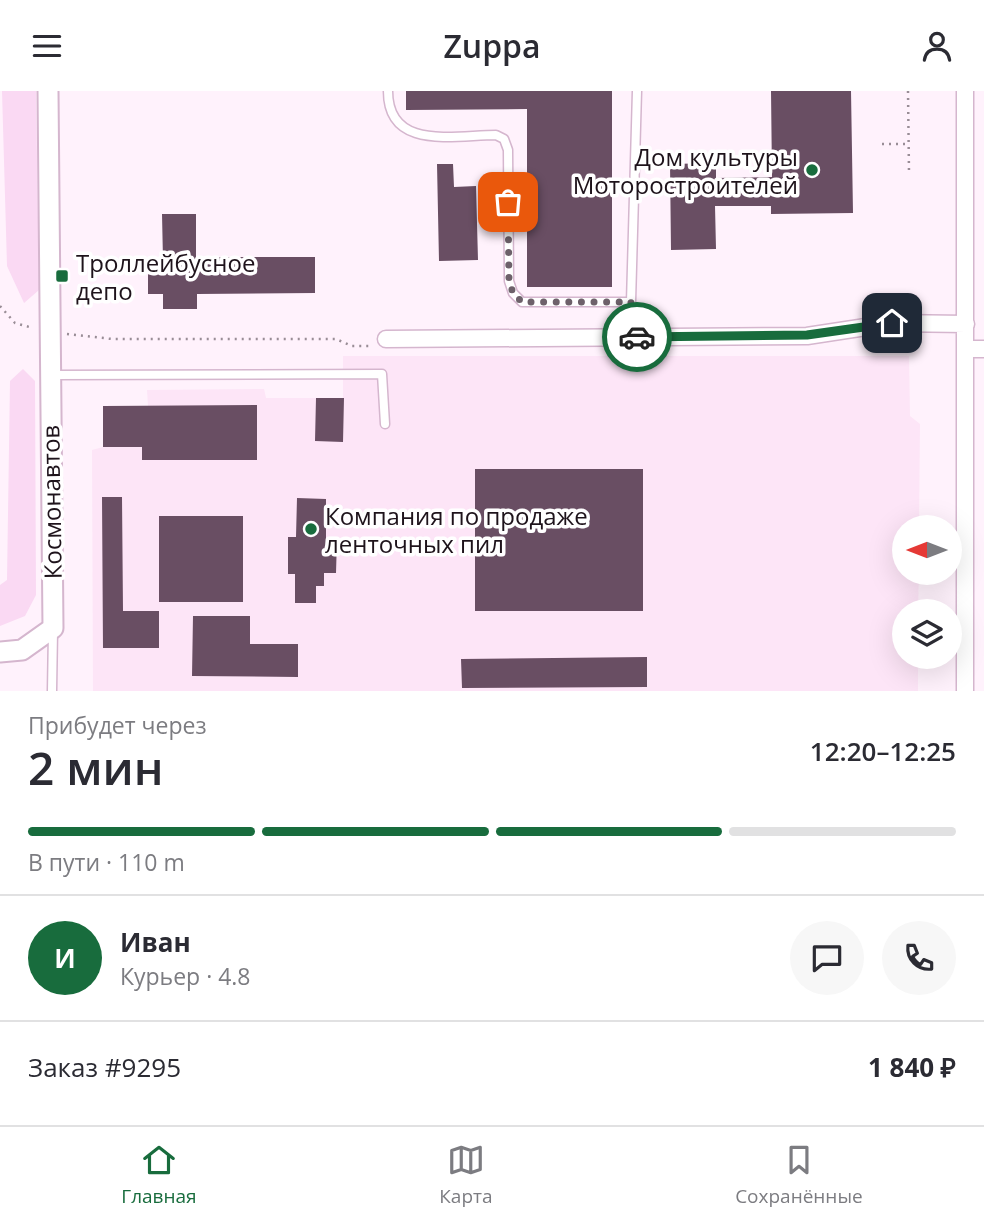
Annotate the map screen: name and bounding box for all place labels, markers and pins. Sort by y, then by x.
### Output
place label: Дом культуры Моторостроителей [573,140,798,201]
marker: Дом культуры Моторостроителей [804,162,820,178]
pin [478,172,538,232]
place label: Троллейбусное депо [76,246,255,307]
marker: Троллейбусное депо [54,268,70,284]
pin [862,293,922,353]
place label: Компания по продаже ленточных пил [325,499,588,560]
marker: Компания по продаже ленточных пил [303,521,319,537]

